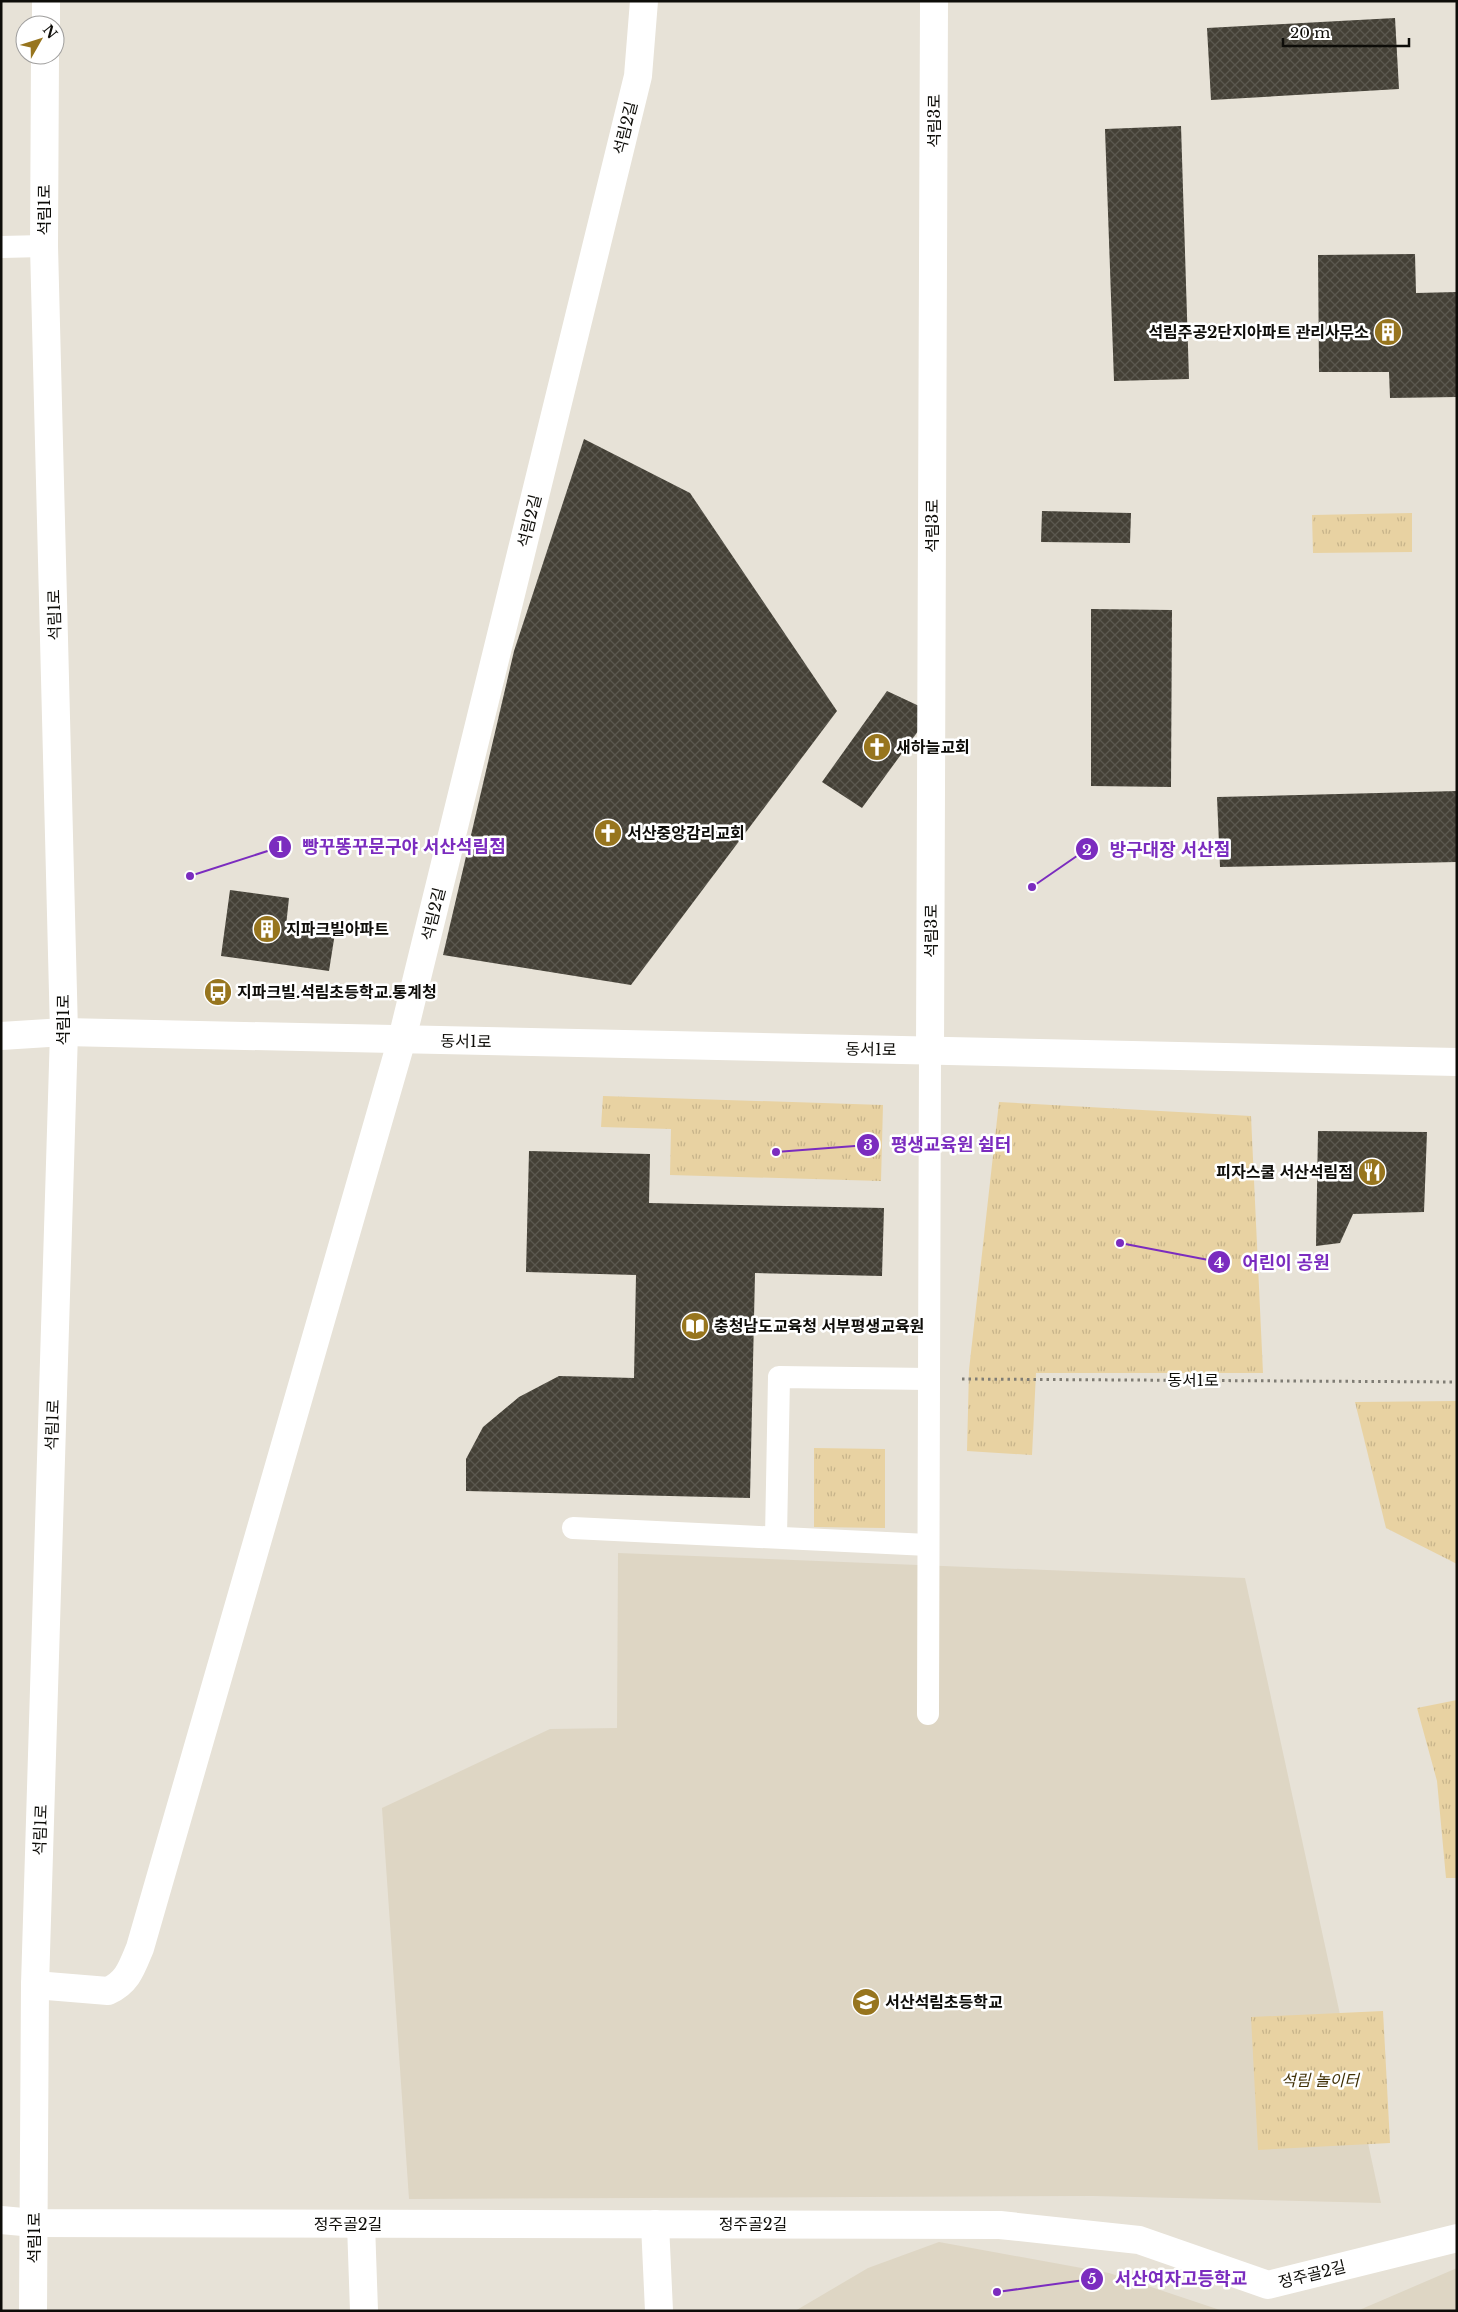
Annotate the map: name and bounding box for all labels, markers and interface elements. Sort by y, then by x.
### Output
north arrow [15,15,65,65]
scale bar [1283,15,1409,47]
text: N [39,21,61,43]
text: 20 m [1290,23,1330,42]
street label: 석림3로 [924,94,944,148]
street label: 석림2길 [609,99,641,157]
street label: 석림1로 [34,184,54,236]
building icon: 석림주공2단지아파트 관리사무소 [1373,317,1403,347]
place label: 석림주공2단지아파트 관리사무소 [1148,322,1369,342]
street label: 석림2길 [513,492,545,550]
street label: 석림3로 [922,499,942,553]
street label: 석림1로 [44,589,64,641]
church icon: 새하늘교회 [862,732,892,762]
place label: 새하늘교회 [896,737,970,757]
church icon: 서산중앙감리교회 [593,818,623,848]
place label: 서산중앙감리교회 [627,823,745,843]
callout: 빵꾸똥꾸문구야 서산석림점 [268,830,516,863]
callout: 방구대장 서산점 [1074,833,1240,866]
text: 빵꾸똥꾸문구야 서산석림점 [302,836,506,858]
text: 1 [277,837,284,856]
text: 방구대장 서산점 [1110,839,1230,861]
text: 2 [1082,840,1092,859]
street label: 석림2길 [417,885,449,943]
street label: 석림3로 [921,904,941,958]
building icon: 지파크빌아파트 [252,914,282,944]
place label: 지파크빌아파트 [286,919,389,939]
bus stop icon: 지파크빌.석림초등학교.통계청 [203,977,233,1007]
place label: 지파크빌.석림초등학교.통계청 [237,982,437,1002]
street label: 석림1로 [53,994,73,1046]
street label: 동서1로 [440,1031,492,1051]
street label: 동서1로 [845,1039,897,1059]
callout: 평생교육원 쉼터 [855,1128,1021,1161]
text: 평생교육원 쉼터 [891,1134,1011,1156]
text: 3 [863,1135,873,1154]
restaurant icon: 피자스쿨 서산석림점 [1357,1157,1387,1187]
place label: 피자스쿨 서산석림점 [1216,1162,1353,1182]
callout: 어린이 공원 [1207,1246,1339,1279]
text: 어린이 공원 [1242,1252,1330,1274]
text: 4 [1214,1253,1224,1272]
library icon: 충청남도교육청 서부평생교육원 [680,1311,710,1341]
place label: 충청남도교육청 서부평생교육원 [714,1316,924,1336]
street label: 동서1로 [1167,1370,1219,1390]
street label: 석림1로 [41,1399,63,1451]
street label: 석림1로 [29,1804,51,1856]
school or university icon: 서산석림초등학교 [851,1987,881,2017]
place label: 서산석림초등학교 [885,1992,1003,2012]
park label: 석림 놀이터 [1281,2070,1361,2090]
street label: 석림1로 [24,2212,44,2264]
street label: 정주골2길 [314,2214,382,2234]
street label: 정주골2길 [719,2214,787,2234]
street label: 정주골2길 [1276,2256,1348,2292]
callout: 서산여자고등학교 [1080,2262,1257,2295]
text: 서산여자고등학교 [1115,2268,1247,2290]
text: 5 [1088,2269,1097,2288]

